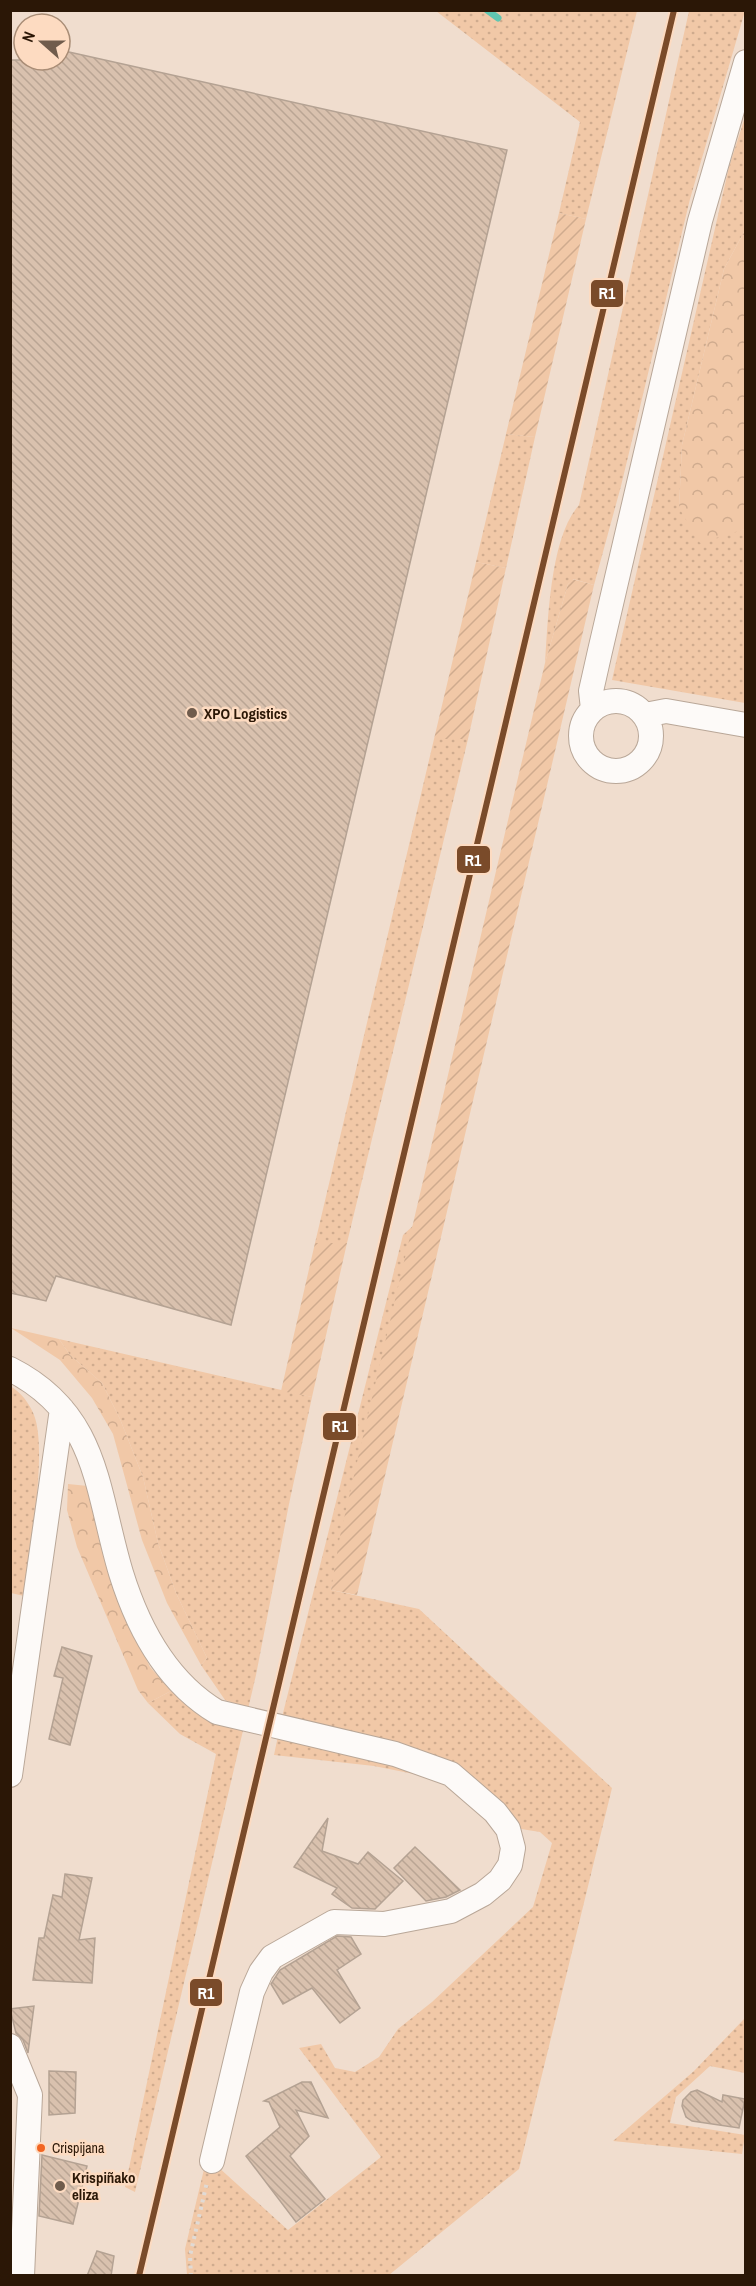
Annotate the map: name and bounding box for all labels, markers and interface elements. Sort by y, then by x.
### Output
north arrow [12,12,72,72]
text: N [16,28,40,45]
line badge: R1 [590,279,624,308]
text: R1 [599,282,616,304]
place label: XPO Logistics [204,703,288,724]
marker: XPO Logistics [185,706,199,720]
line badge: R1 [456,845,491,874]
text: R1 [465,849,482,871]
line badge: R1 [322,1412,357,1441]
text: R1 [332,1415,349,1437]
line badge: R1 [189,1978,223,2007]
text: R1 [198,1982,215,2004]
place label: Crispijana [52,2139,105,2157]
marker: Crispijana [35,2142,47,2154]
place label: Krispiñako eliza [72,2167,136,2205]
marker: Krispiñako eliza [53,2179,67,2193]

